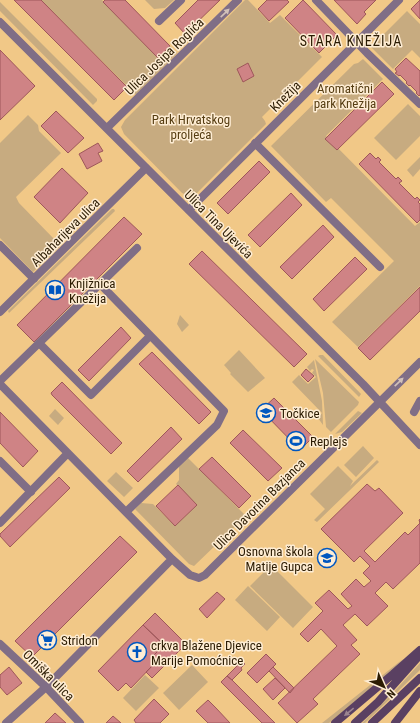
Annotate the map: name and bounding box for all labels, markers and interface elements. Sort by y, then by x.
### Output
one-way arrow [220,8,230,18]
street label: Ulica Josipa Roglića [122,15,207,98]
district label: STARA KNEŽIJA [300,32,402,49]
street label: Knežija [267,78,304,115]
park label: Aromatični park Knežija [314,81,376,111]
park label: Park Hrvatskog proljeća [152,112,230,142]
street label: Ulica Tina Ujevića [181,187,256,262]
street label: Albaharijeva ulica [28,195,103,270]
place label: Knjižnica Knežija [69,276,115,306]
library icon: Knjižnica Knežija [44,279,66,301]
one-way arrow [394,377,404,386]
school or university icon: Točkice [255,402,277,424]
place label: Točkice [280,406,320,421]
sports icon: Replejs [285,430,307,452]
place label: Replejs [310,434,347,449]
street label: Ulica Davorina Bazjanca [210,455,308,553]
place label: Osnovna škola Matije Gupca [238,544,313,574]
school or university icon: Osnovna škola Matije Gupca [316,547,338,569]
supermarket icon: Stridon [36,629,58,651]
place label: Stridon [61,633,98,648]
place label: crkva Blažene Djevice Marije Pomoćnice [151,638,262,668]
church icon: crkva Blažene Djevice Marije Pomoćnice [126,641,148,663]
street label: Omiška ulica [20,647,77,704]
north arrow [364,667,404,707]
text: N [384,687,398,701]
one-way arrow [343,708,354,717]

